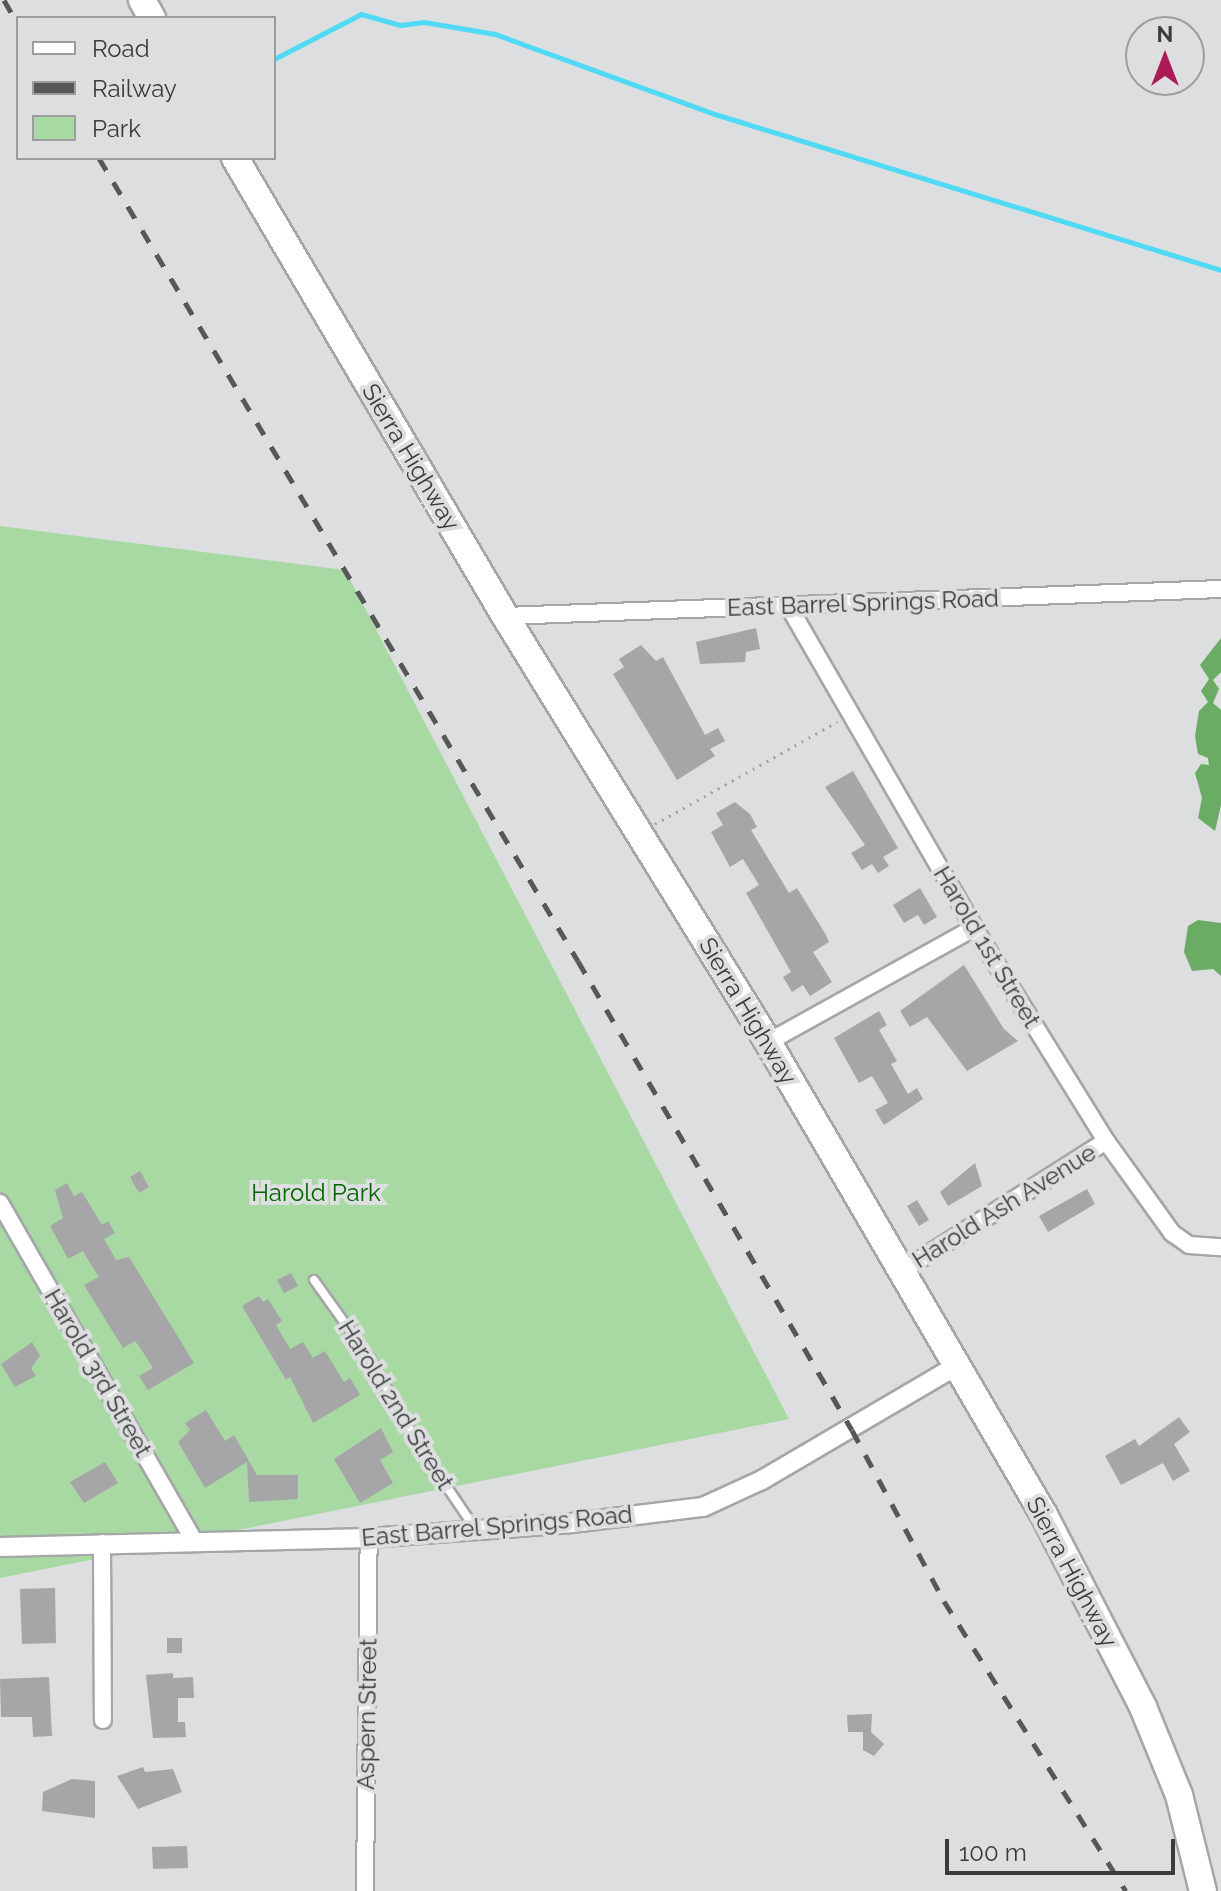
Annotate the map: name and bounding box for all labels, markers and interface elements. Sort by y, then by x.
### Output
legend [16,16,276,160]
north arrow [1125,16,1205,96]
text: N [1157,21,1173,47]
text: Road [92,34,150,63]
text: Railway [92,74,177,103]
text: Park [92,114,141,143]
street label: Sierra Highway [356,378,466,536]
street label: East Barrel Springs Road [726,584,1000,622]
street label: Harold 1st Street [927,861,1047,1033]
street label: Sierra Highway [693,932,803,1090]
street label: Harold Ash Avenue [906,1137,1102,1275]
park label: Harold Park [251,1179,381,1207]
street label: Harold 3rd Street [38,1284,158,1462]
street label: Harold 2nd Street [332,1315,460,1495]
street label: Sierra Highway [1020,1492,1124,1652]
street label: East Barrel Springs Road [360,1500,634,1552]
street label: Aspern Street [351,1638,383,1790]
scale bar [949,1823,1179,1873]
text: 100 m [959,1838,1027,1867]

